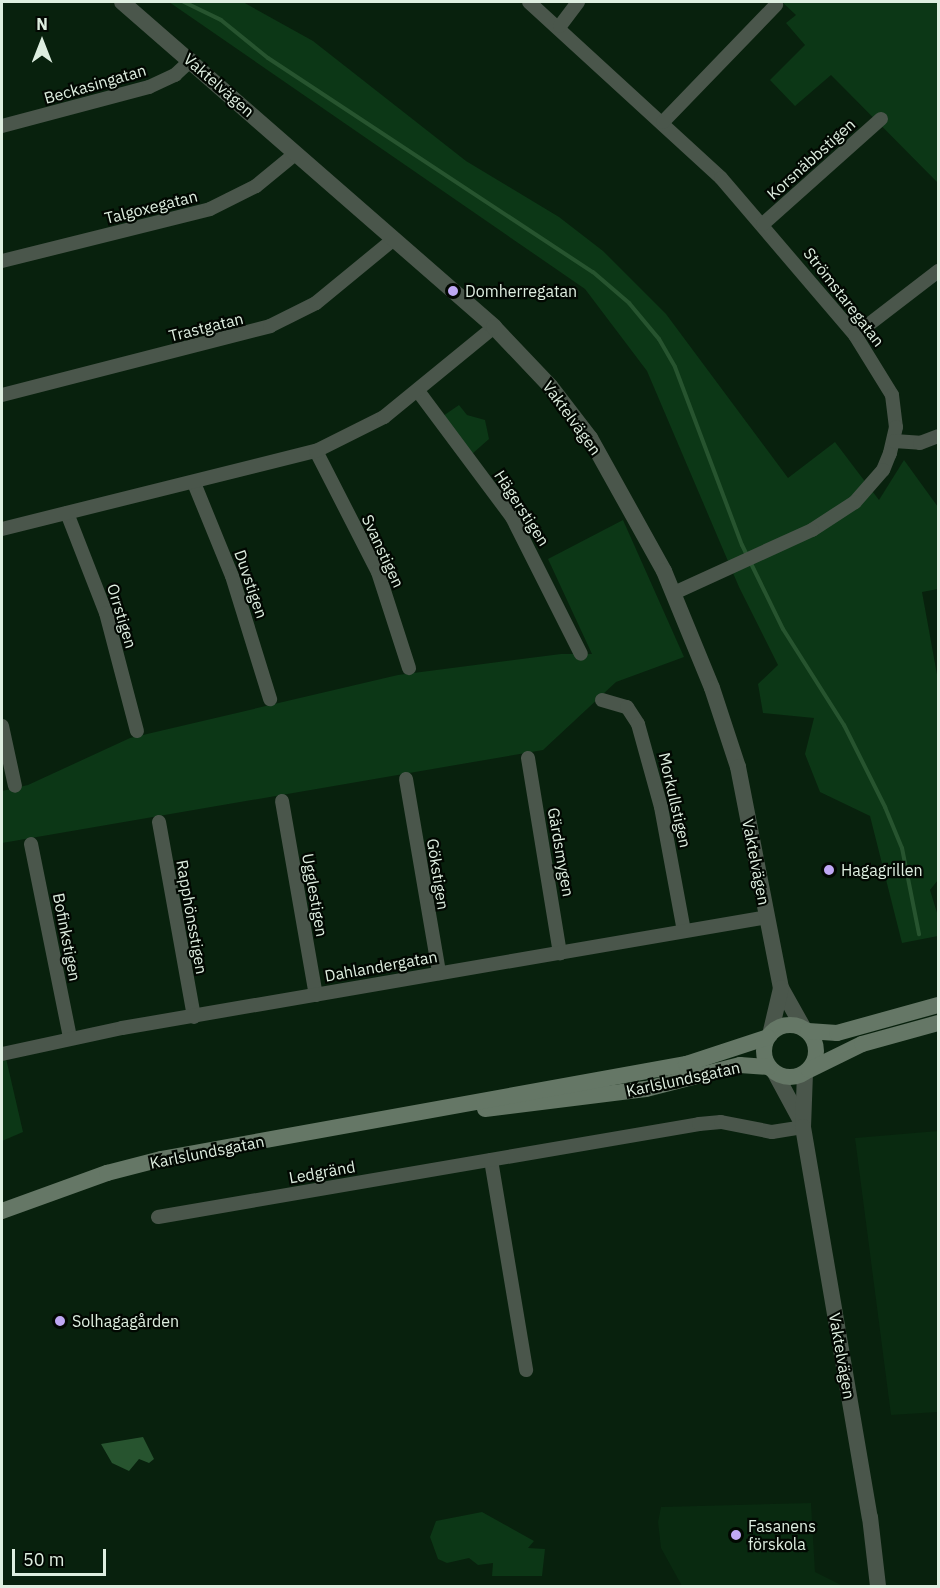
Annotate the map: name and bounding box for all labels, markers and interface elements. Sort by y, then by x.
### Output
north arrow [12,12,72,72]
text: N [36,14,48,34]
street label: Vaktelvägen [180,49,258,121]
street label: Beckasingatan [42,60,148,108]
street label: Korsnäbbstigen [763,114,859,204]
street label: Talgoxegatan [103,186,199,228]
street label: Strömstaregatan [799,244,889,350]
place label: Domherregatan [465,281,577,301]
marker: Domherregatan [446,284,460,298]
street label: Trastgatan [167,308,245,346]
street label: Vaktelvägen [539,377,605,459]
street label: Hägerstigen [490,467,554,549]
street label: Svanstigen [358,512,408,590]
street label: Duvstigen [230,547,272,621]
street label: Orrstigen [103,581,141,651]
street label: Morkullstigen [655,750,695,850]
street label: Gärdsmygen [544,806,578,898]
street label: Vaktelvägen [738,817,774,907]
street label: Gökstigen [423,837,453,911]
street label: Ugglestigen [298,852,332,938]
street label: Rapphönsstigen [173,858,211,976]
place label: Hagagrillen [841,860,923,880]
marker: Hagagrillen [822,863,836,877]
street label: Bofinkstigen [49,891,85,983]
street label: Dahlandergatan [323,947,439,985]
street label: Karlslundsgatan [624,1058,742,1100]
street label: Karlslundsgatan [148,1132,266,1172]
street label: Ledgränd [287,1157,357,1187]
place label: Solhagagården [72,1311,179,1331]
street label: Vaktelvägen [825,1311,859,1401]
marker: Solhagagården [53,1314,67,1328]
place label: Fasanens förskola [748,1516,816,1554]
marker: Fasanens förskola [729,1528,743,1542]
scale bar [15,1537,110,1575]
text: 50 m [23,1548,65,1571]

